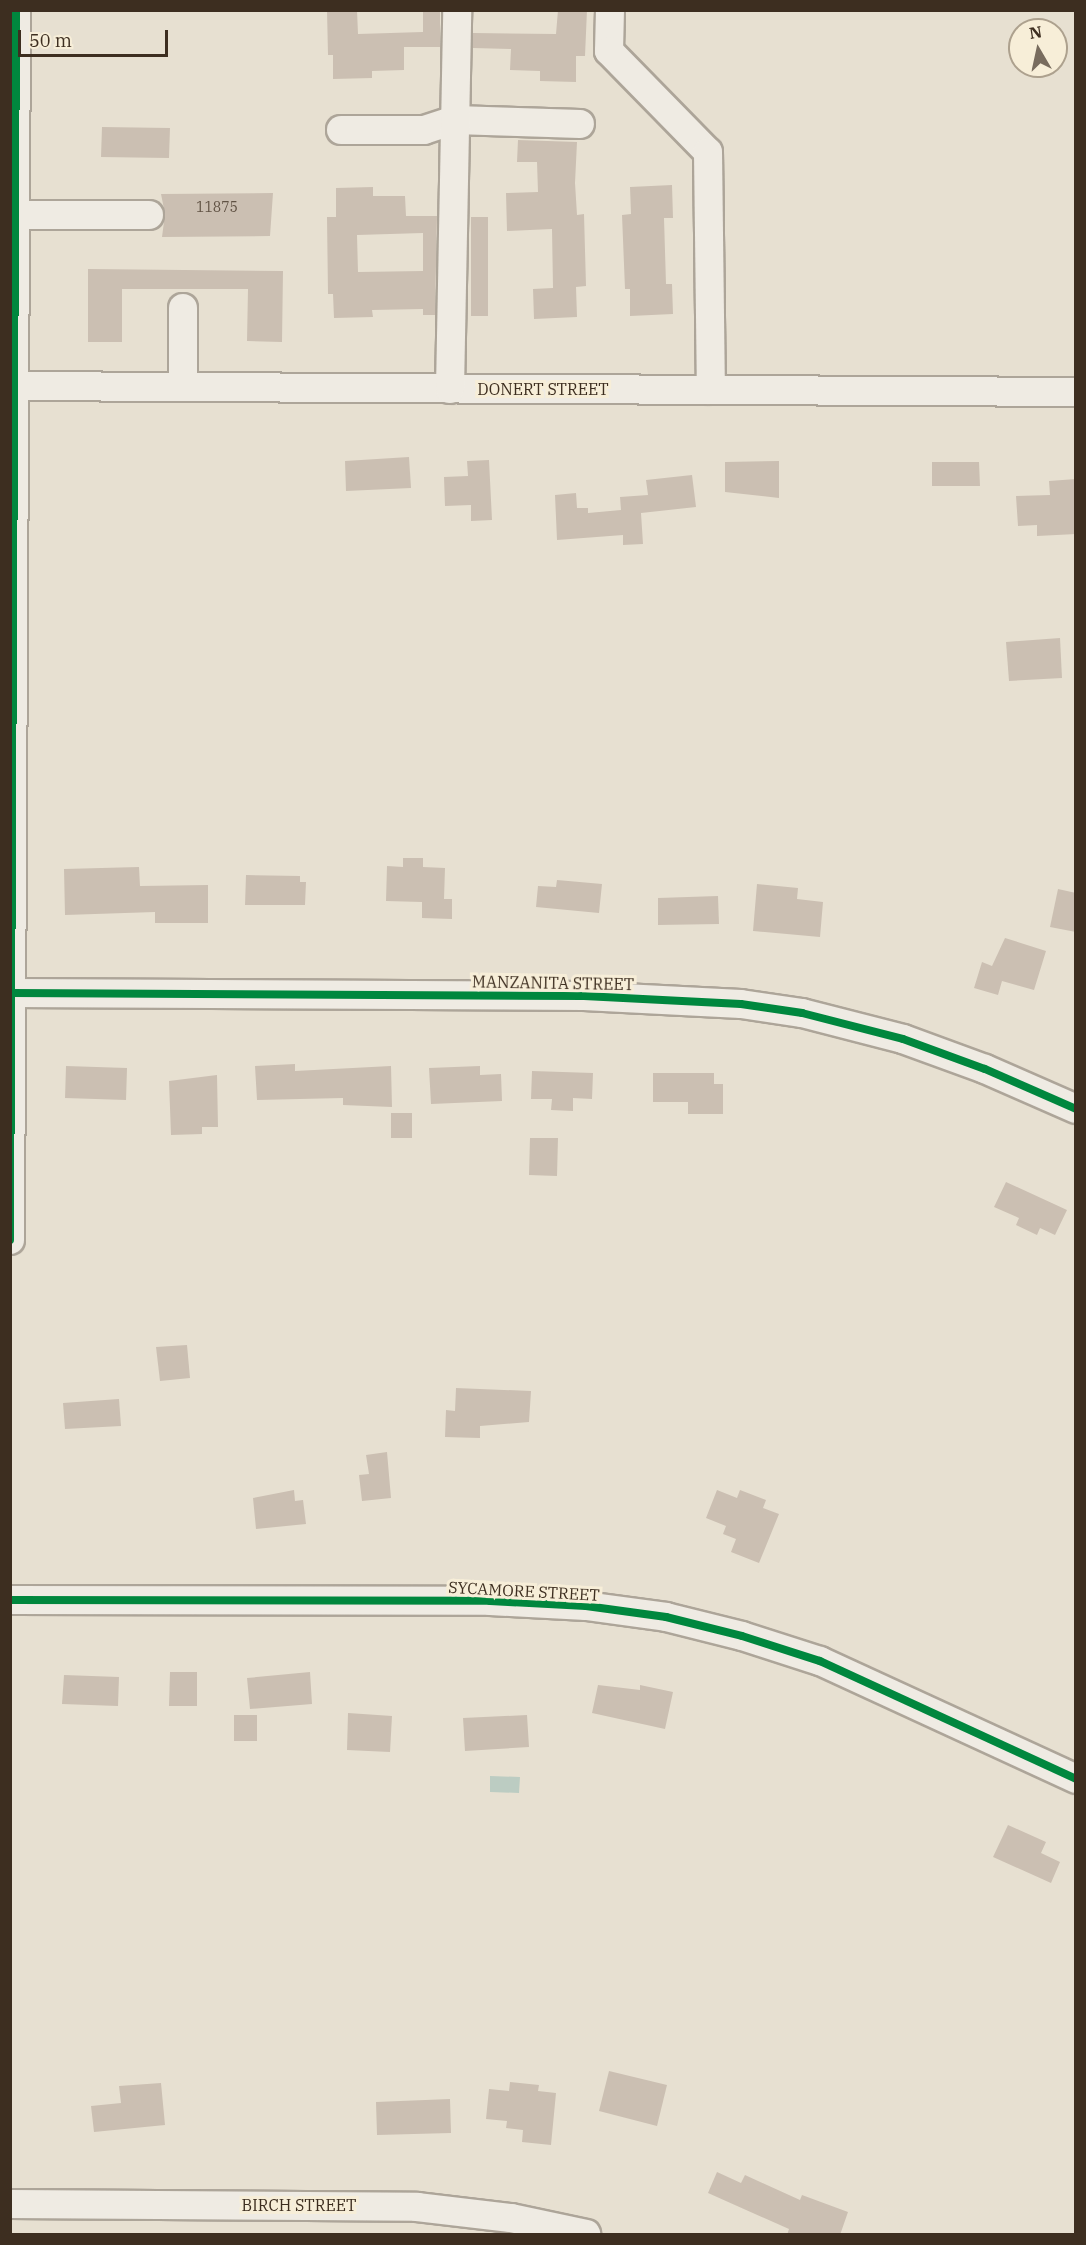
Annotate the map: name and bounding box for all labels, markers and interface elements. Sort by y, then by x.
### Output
scale bar [21,18,171,56]
north arrow [1008,18,1068,78]
text: N [1028,21,1043,43]
text: 50 m [29,29,72,52]
house number: 11875 [196,199,238,215]
street label: DONERT STREET [477,379,609,399]
street label: MANZANITA STREET [472,972,634,994]
street label: SYCAMORE STREET [448,1577,600,1605]
street label: BIRCH STREET [242,2195,356,2215]

